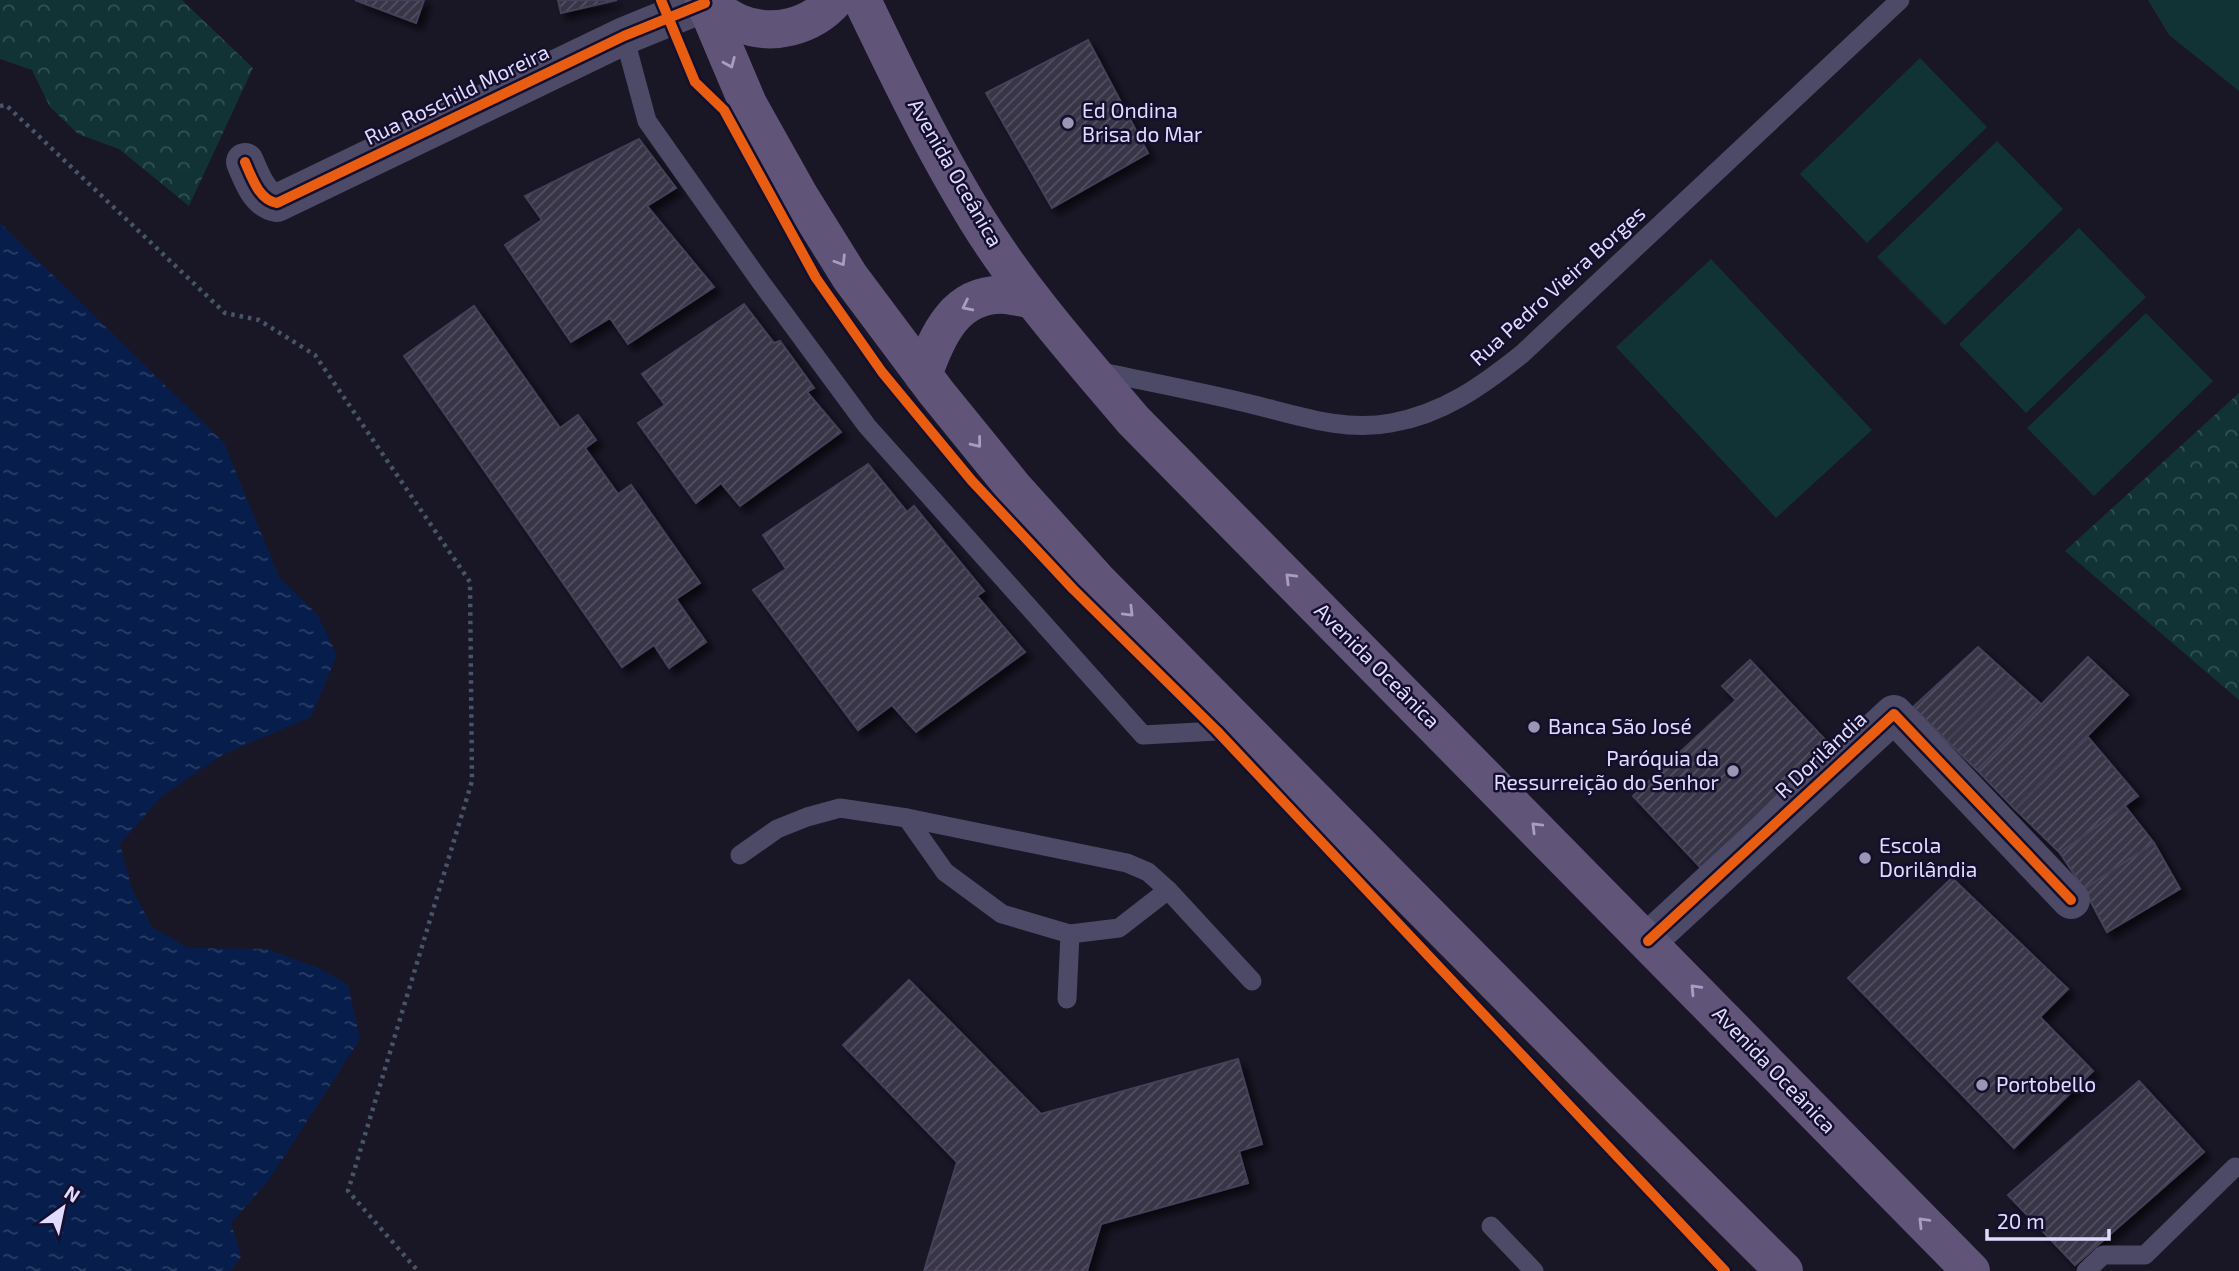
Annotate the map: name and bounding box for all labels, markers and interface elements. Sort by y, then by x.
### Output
street label: Rua Roschild Moreira [360,38,553,149]
one-way arrow [722,56,736,68]
street label: Avenida Oceânica [904,94,1009,251]
place label: Ed Ondina Brisa do Mar [1082,97,1203,146]
marker: Ed Ondina Brisa do Mar [1060,115,1076,131]
street label: Rua Pedro Vieira Borges [1464,200,1650,370]
one-way arrow [832,254,845,267]
one-way arrow [962,297,974,311]
one-way arrow [969,436,982,448]
one-way arrow [1286,574,1298,586]
street label: Avenida Oceânica [1310,597,1446,733]
one-way arrow [1121,604,1134,617]
street label: R Dorilândia [1769,705,1871,803]
place label: Banca São José [1548,713,1692,738]
marker: Banca São José [1526,719,1542,735]
place label: Paróquia da Ressurreição do Senhor [1494,745,1720,796]
marker: Paróquia da Ressurreição do Senhor [1725,763,1741,779]
one-way arrow [1531,822,1544,835]
place label: Escola Dorilândia [1879,832,1977,881]
marker: Escola Dorilândia [1857,850,1873,866]
one-way arrow [1691,985,1704,998]
street label: Avenida Oceânica [1708,1000,1842,1138]
place label: Portobello [1996,1071,2096,1096]
marker: Portobello [1974,1077,1990,1093]
north arrow [28,1173,98,1243]
text: N [61,1180,85,1207]
scale bar [1987,1198,2110,1242]
text: 20 m [1997,1208,2045,1233]
one-way arrow [1918,1217,1931,1230]

